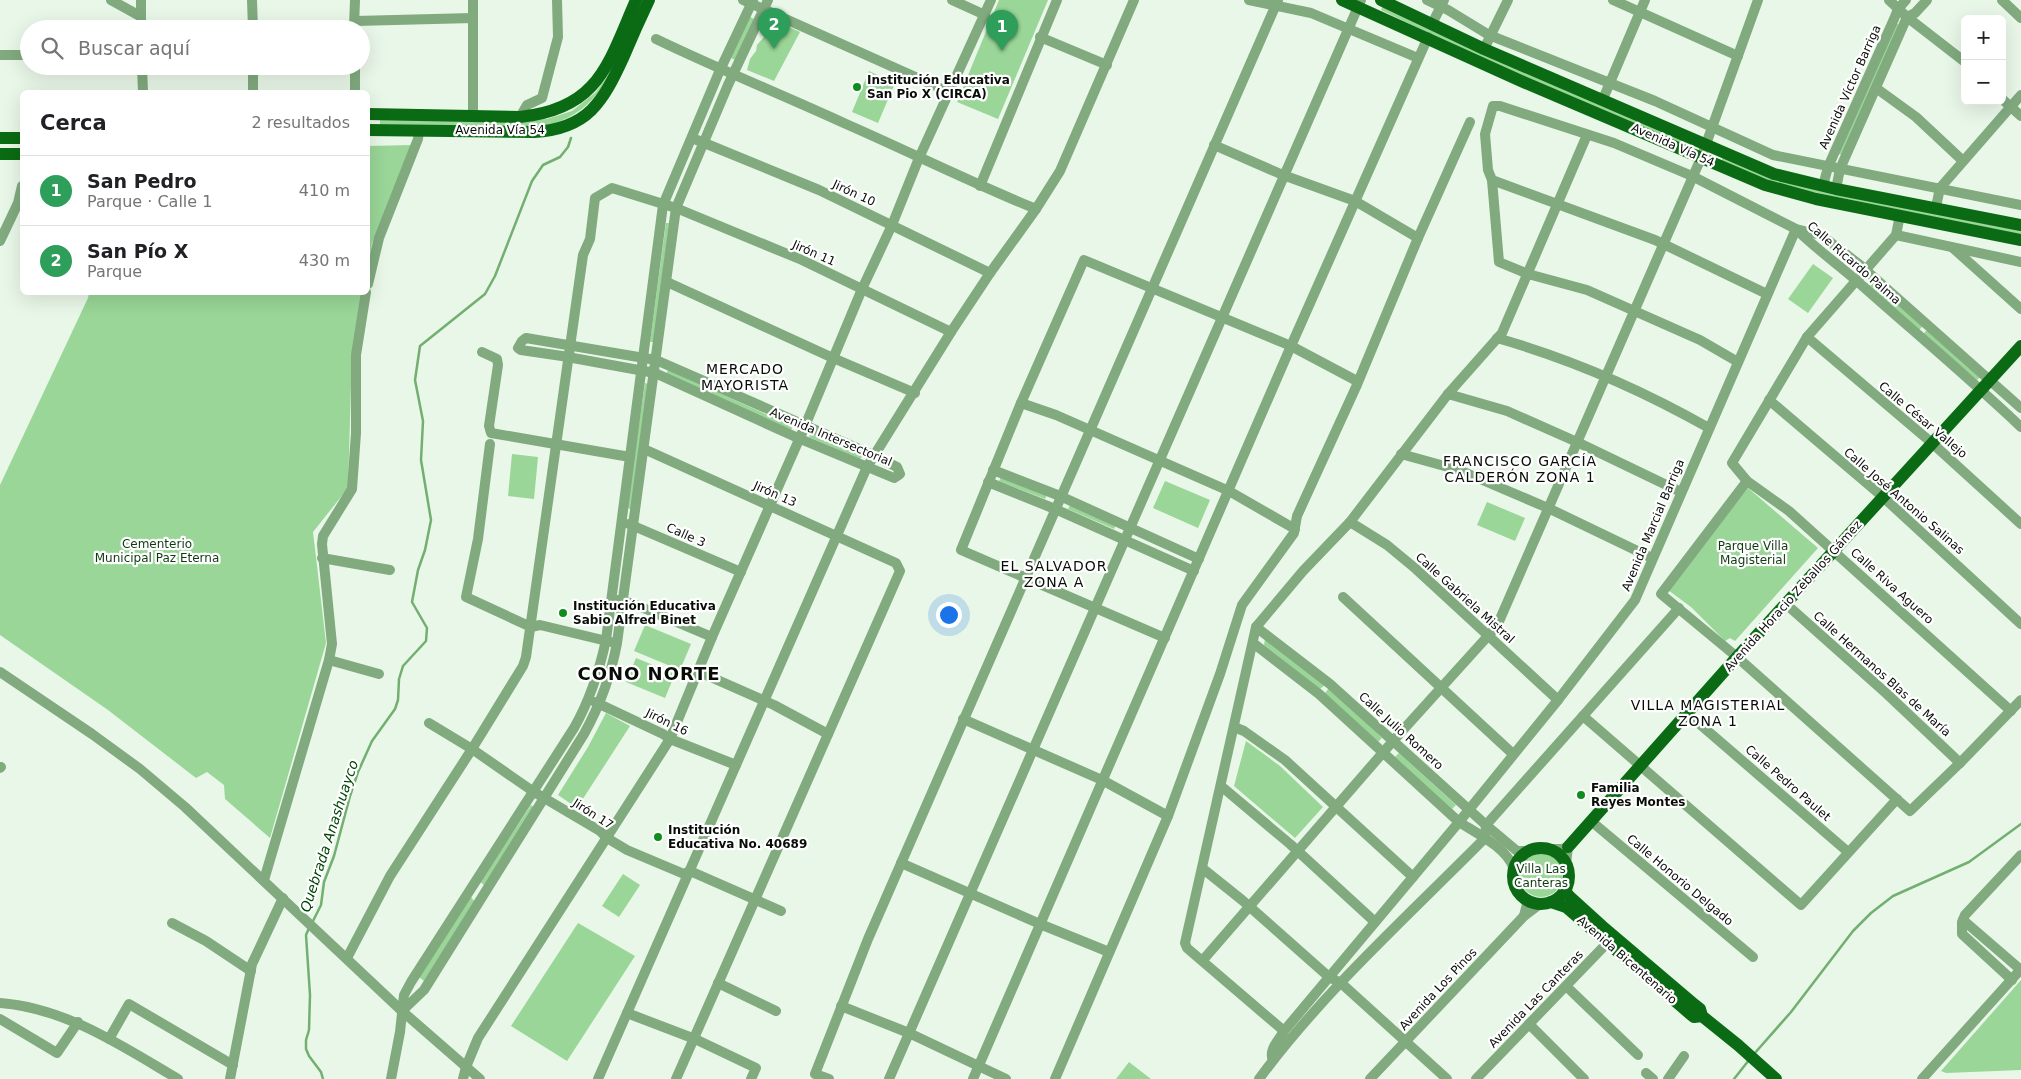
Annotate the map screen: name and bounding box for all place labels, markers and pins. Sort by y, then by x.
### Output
pin: 2 [758,8,790,49]
pin: 1 [986,10,1018,51]
place label: Institución Educativa San Pio X (CIRCA) [867,73,1010,101]
marker: Institución Educativa San Pio X (CIRCA) [851,81,863,93]
place label: Institución Educativa Sabio Alfred Binet [573,599,716,627]
marker: Institución Educativa Sabio Alfred Binet [557,607,569,619]
place label: Familia Reyes Montes [1591,781,1685,809]
marker: Familia Reyes Montes [1575,789,1587,801]
place label: Institución Educativa No. 40689 [668,823,807,851]
marker: Institución Educativa No. 40689 [652,831,664,843]

